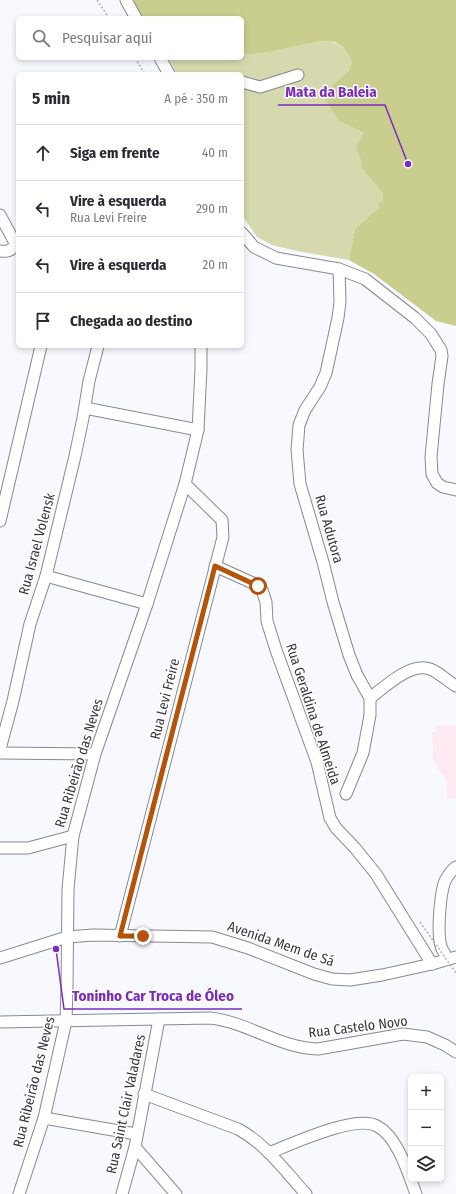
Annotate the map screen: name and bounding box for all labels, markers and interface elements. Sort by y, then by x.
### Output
search box [16,16,244,60]
icon: search [30,27,52,49]
text: Pesquisar aqui [62,29,152,47]
callout: Mata da Baleia [278,78,385,105]
text: Mata da Baleia [285,83,377,101]
text: 5 min [32,88,70,109]
text: A pé · 350 m [164,91,228,106]
icon: ahead [32,142,54,164]
text: Siga em frente [70,144,160,162]
text: 40 m [202,145,228,160]
text: Vire à esquerda [70,192,167,210]
icon: left [32,198,54,220]
text: 290 m [196,201,228,216]
text: Rua Levi Freire [70,210,147,225]
icon: left [32,254,54,276]
text: Vire à esquerda [70,256,167,274]
text: 20 m [202,257,228,272]
icon: arrive [32,310,54,332]
text: Chegada ao destino [70,312,192,330]
street label: Rua Israel Volensk [15,491,59,597]
street label: Rua Adutora [311,493,347,565]
route start [249,577,267,595]
street label: Rua Geraldina de Almeida [282,641,344,787]
street label: Rua Levi Freire [147,657,183,741]
street label: Rua Ribeirão das Neves [51,696,107,830]
street label: Avenida Mem de Sá [226,918,337,970]
route end [134,927,152,945]
callout: Toninho Car Troca de Óleo [64,982,242,1009]
text: Toninho Car Troca de Óleo [72,987,234,1005]
street label: Rua Castelo Novo [307,1012,409,1042]
street label: Rua Ribeirão das Neves [10,1015,58,1149]
street label: Rua Saint Clair Valadares [103,1033,149,1175]
map controls [408,1074,444,1182]
button: + [408,1074,444,1110]
button: − [408,1110,444,1146]
button: layers [408,1146,444,1182]

